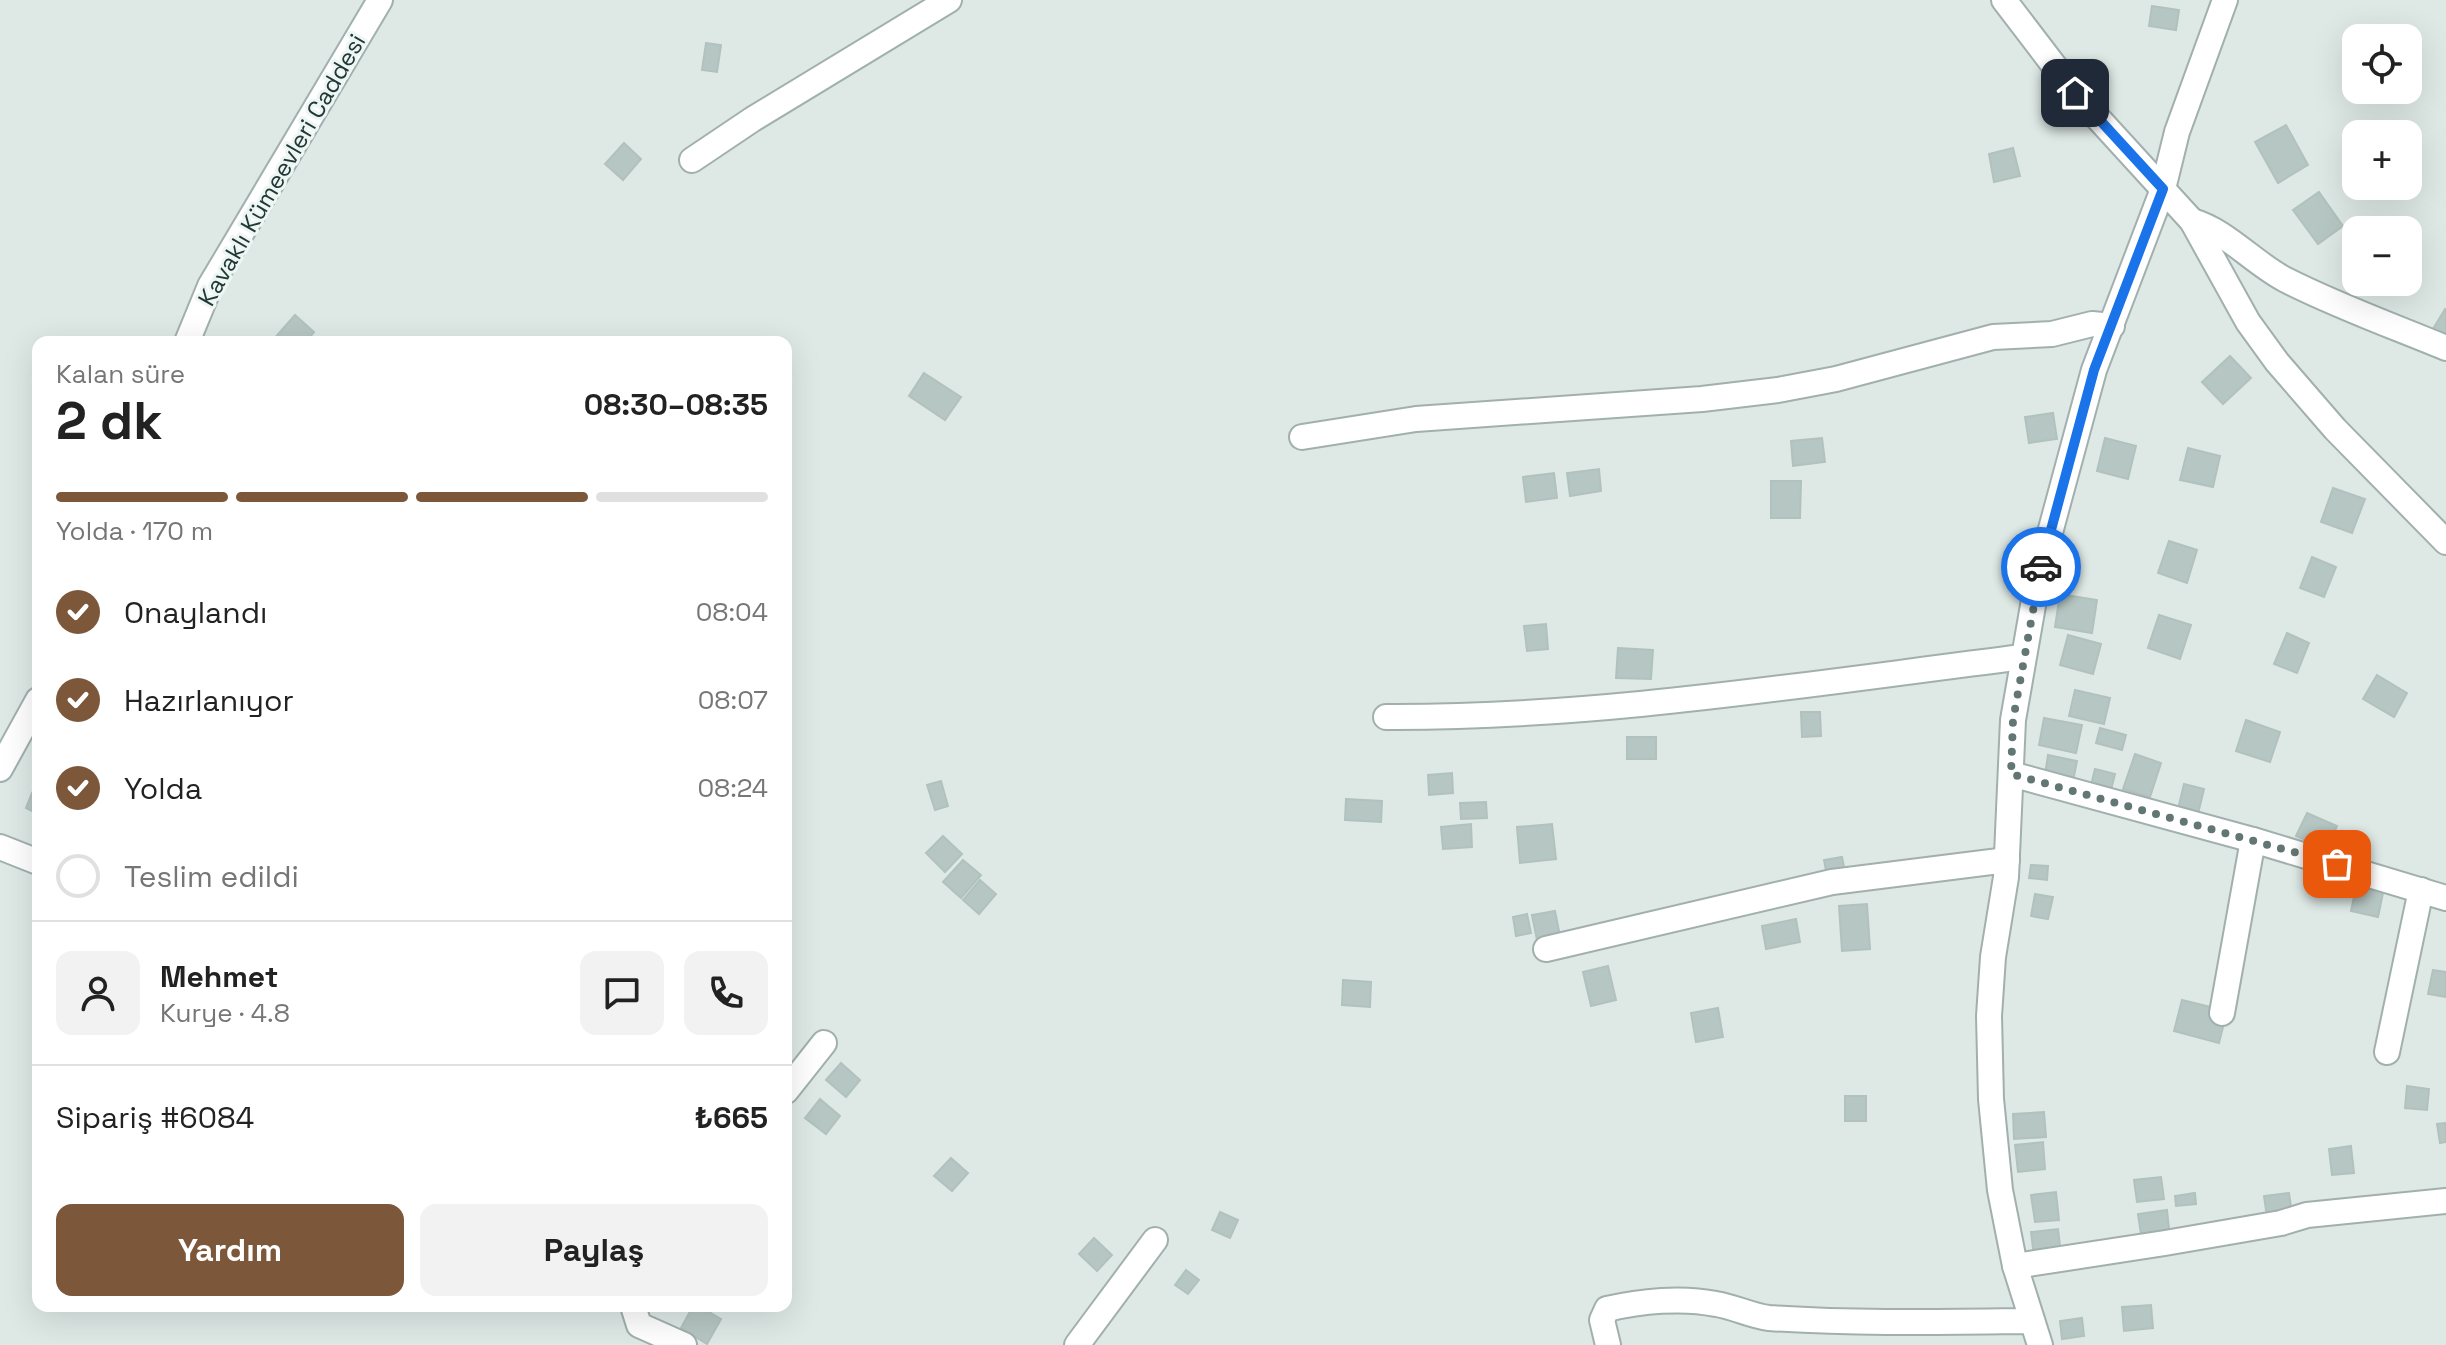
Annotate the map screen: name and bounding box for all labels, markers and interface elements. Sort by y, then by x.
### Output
map controls [2342,24,2422,296]
button: locate [2342,24,2422,104]
street label: Kavaklı Kümeevleri Caddesi [191,28,372,311]
pin [2041,59,2109,127]
icon: home [2053,71,2097,115]
button: + [2342,120,2422,200]
button: − [2342,216,2422,296]
text: Kalan süre [56,357,185,391]
text: 08:30–08:35 [584,385,768,424]
text: 2 dk [56,388,163,454]
text: Yolda · 170 m [56,514,213,548]
courier [2001,527,2081,607]
icon: car [2019,545,2063,589]
icon: check [56,590,100,634]
text: Onaylandı [124,593,267,632]
text: 08:04 [696,595,768,629]
icon: check [56,678,100,722]
text: Hazırlanıyor [124,681,294,720]
text: 08:07 [698,683,768,717]
icon: check [56,766,100,810]
text: Yolda [124,769,202,808]
text: 08:24 [697,771,768,805]
pin [2303,830,2371,898]
icon: bag [2315,842,2359,886]
text: Teslim edildi [124,857,299,896]
button: person [56,951,140,1035]
button: chat [580,951,664,1035]
button: phone [684,951,768,1035]
text: Mehmet [160,957,278,996]
text: Kurye · 4.8 [160,996,290,1030]
text: Sipariş #6084 [56,1098,254,1137]
text: ₺665 [694,1098,768,1137]
button: Yardım [56,1204,404,1296]
button: Paylaş [420,1204,768,1296]

